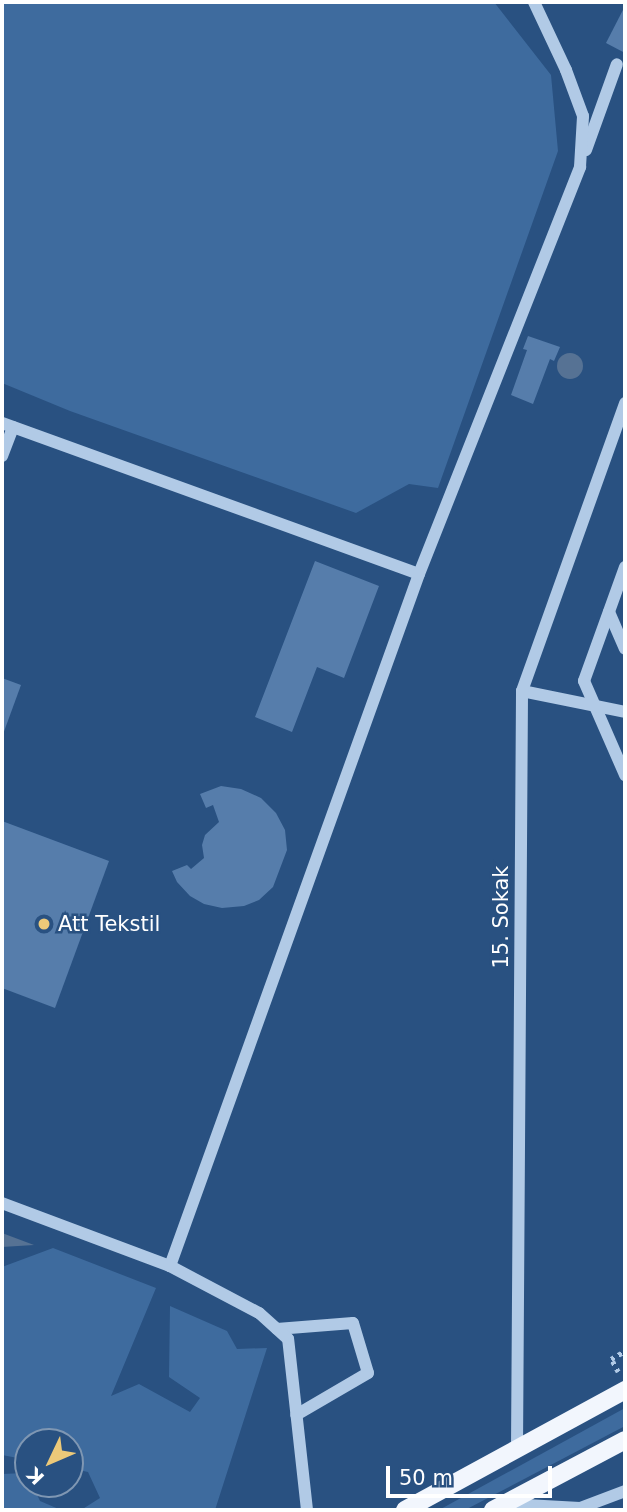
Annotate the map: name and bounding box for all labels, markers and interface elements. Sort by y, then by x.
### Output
street label: 15. Sokak [488,865,514,969]
place label: Att Tekstil [58,911,160,937]
marker: Att Tekstil [36,916,52,932]
north arrow [14,1428,84,1498]
scale bar [389,1452,555,1496]
text: K [22,1463,48,1489]
text: 50 m [399,1466,453,1490]

